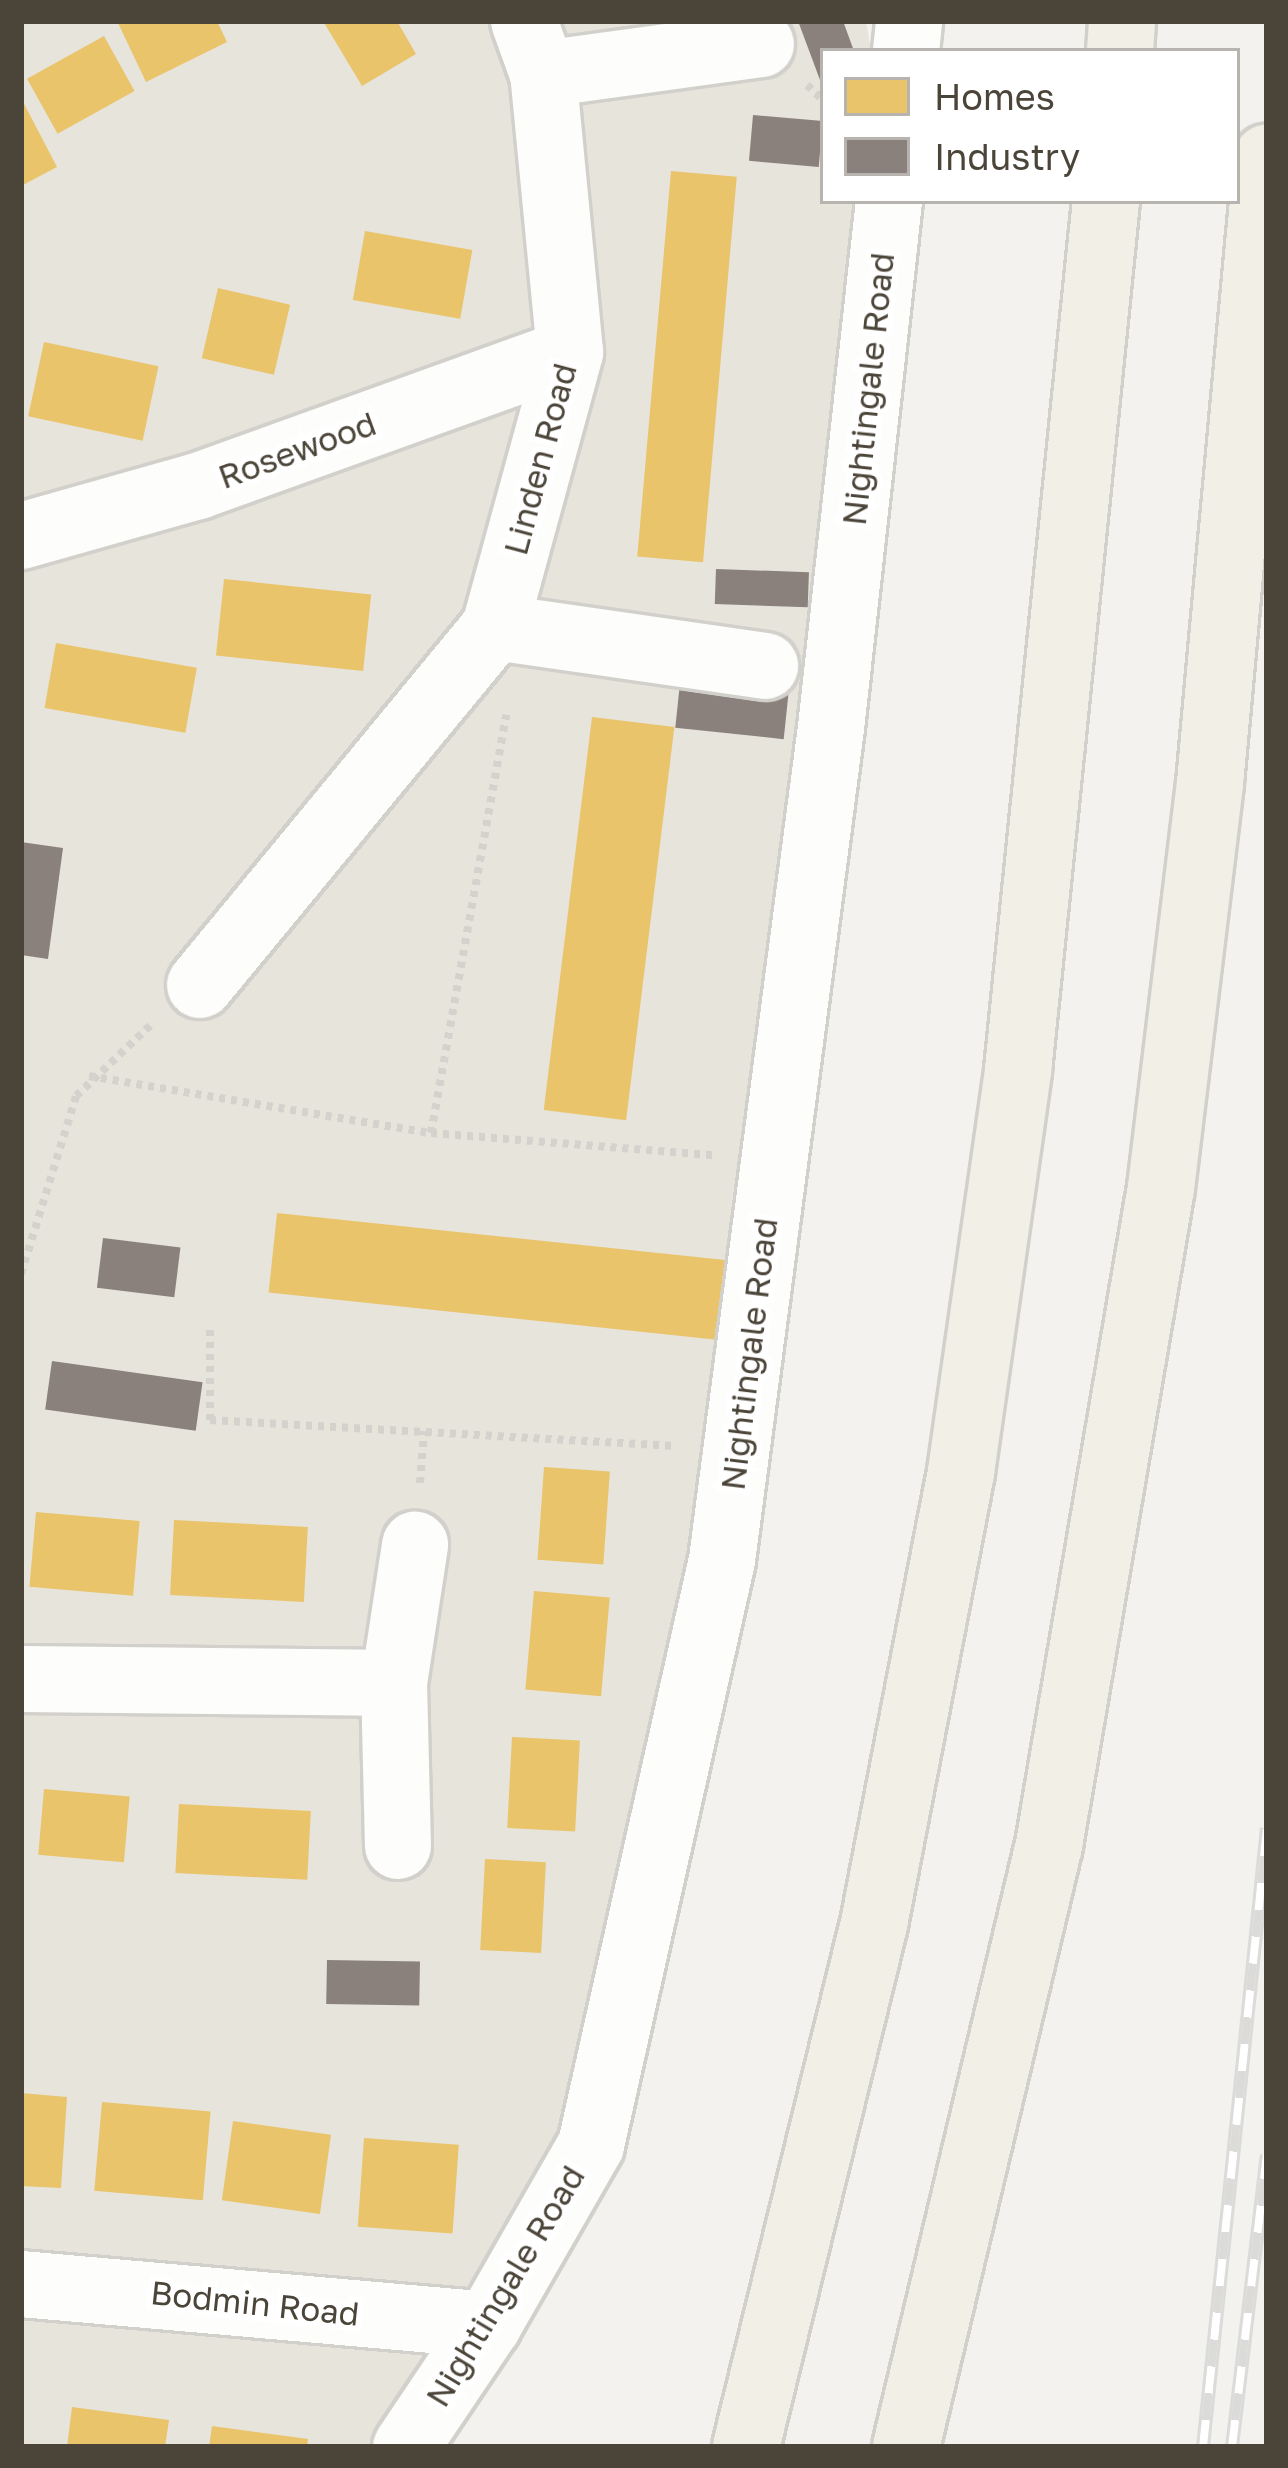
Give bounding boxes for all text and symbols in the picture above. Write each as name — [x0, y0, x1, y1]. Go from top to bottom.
legend — [820, 48, 1240, 204]
text: Homes — [934, 75, 1055, 118]
text: Industry — [934, 135, 1080, 178]
street label: Nightingale Road — [834, 251, 902, 527]
street label: Linden Road — [495, 359, 585, 559]
street label: Rosewood — [213, 403, 381, 497]
street label: Nightingale Road — [713, 1216, 785, 1492]
street label: Nightingale Road — [417, 2158, 593, 2414]
street label: Bodmin Road — [149, 2272, 361, 2334]

